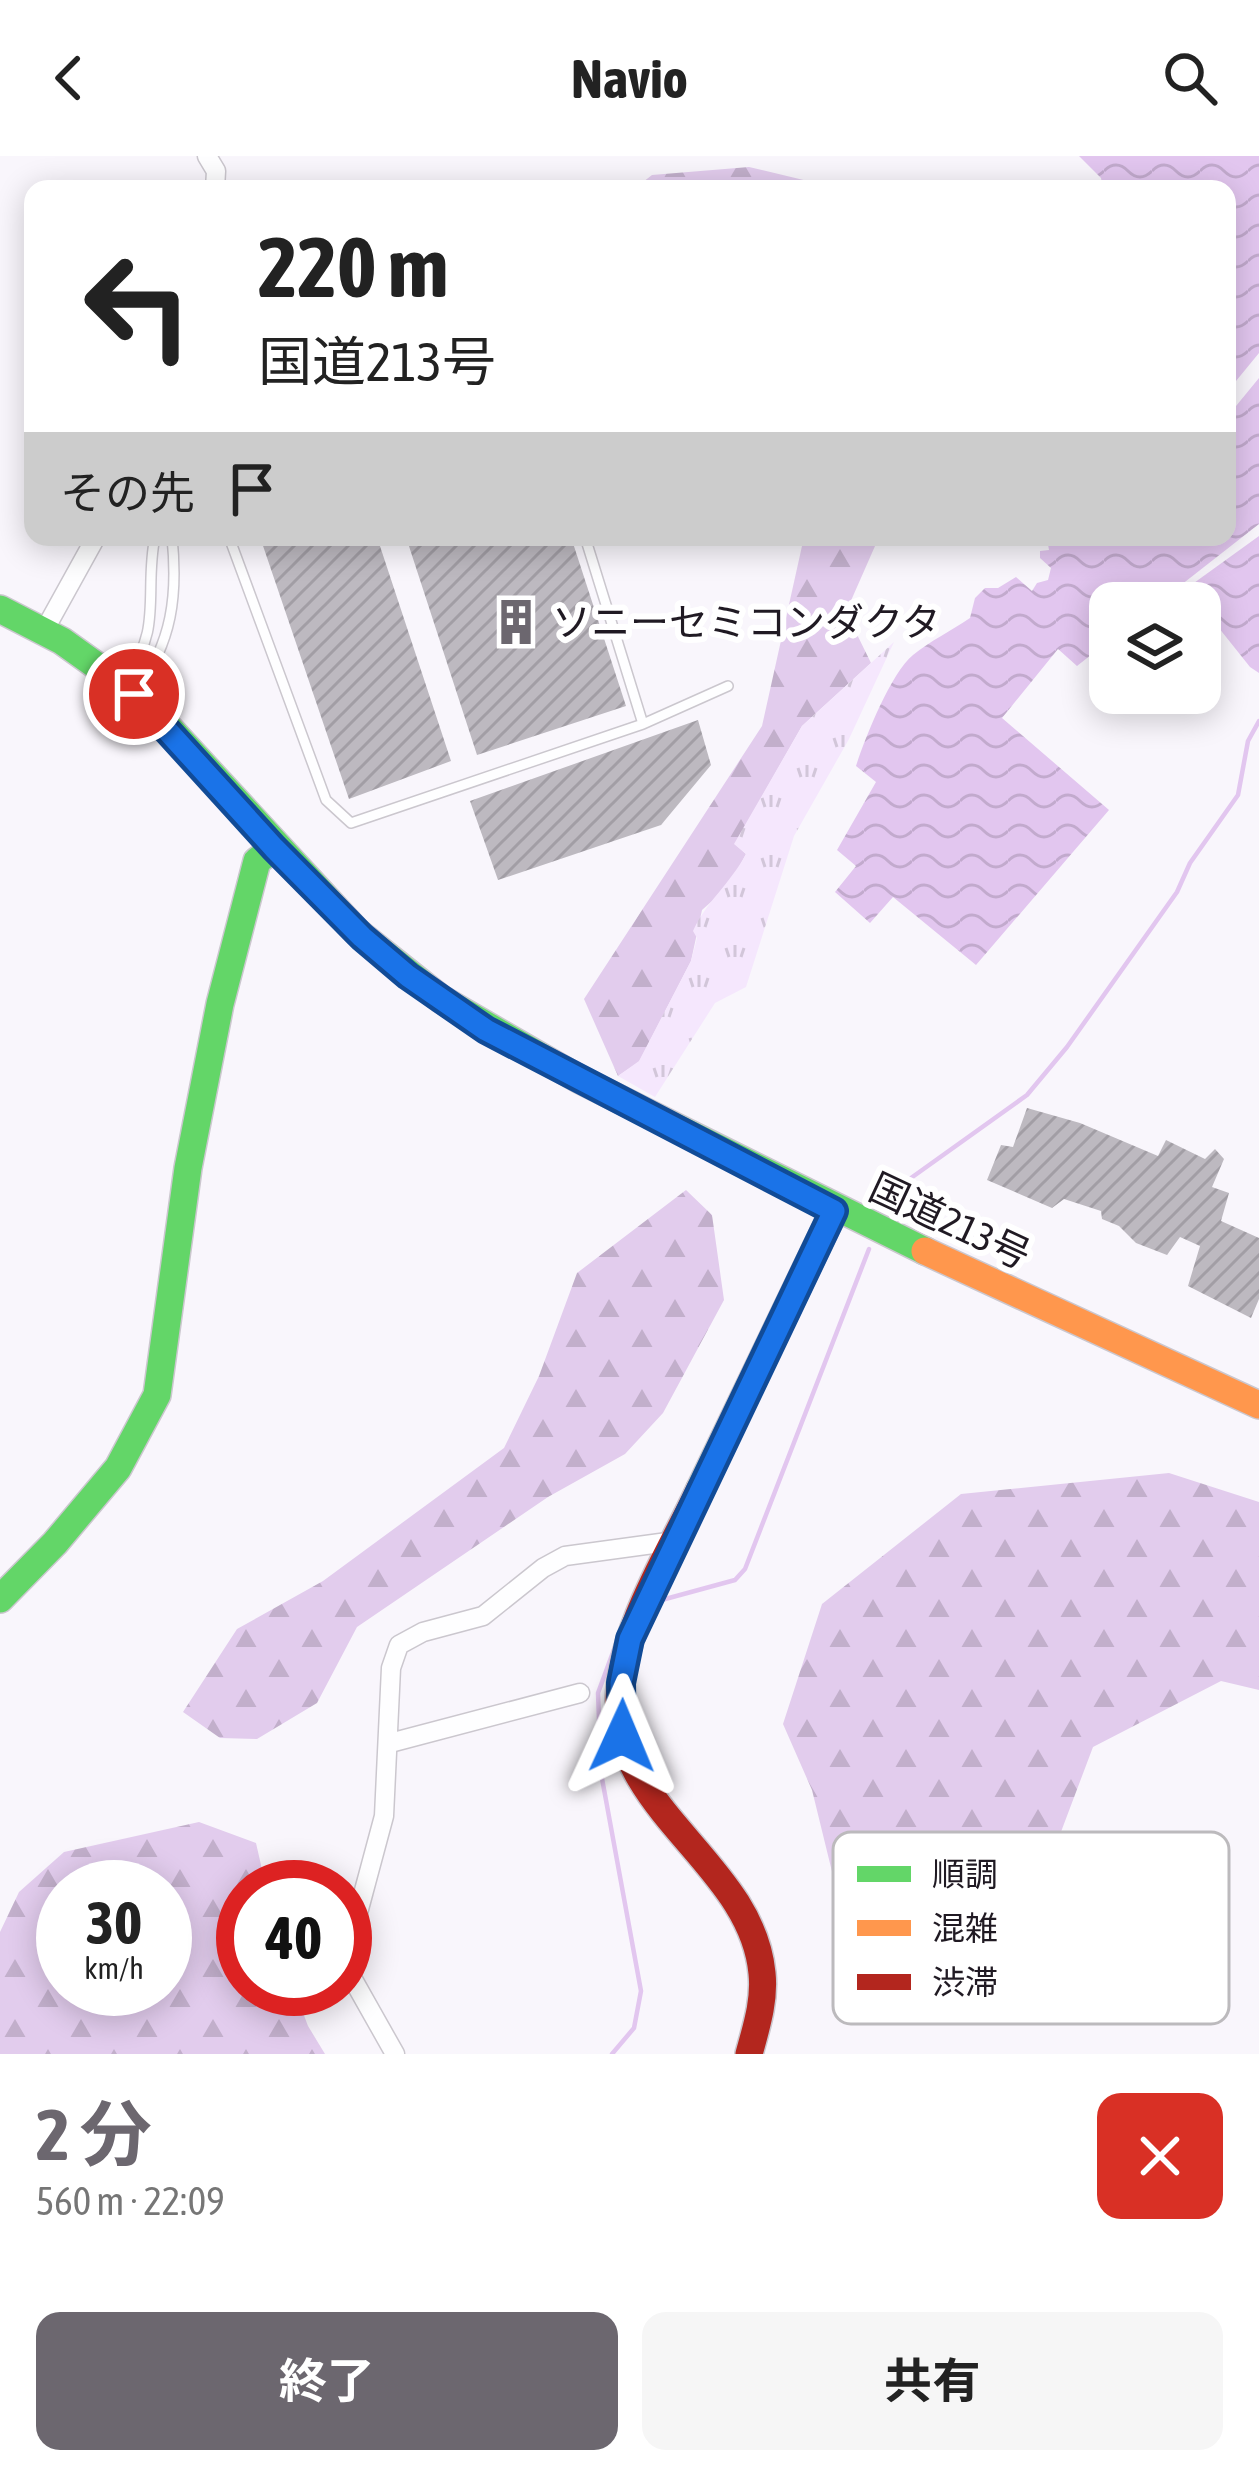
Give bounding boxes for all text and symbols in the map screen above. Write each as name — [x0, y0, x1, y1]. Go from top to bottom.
icon: back — [36, 45, 102, 111]
icon: search — [1157, 45, 1223, 111]
text: Navio — [571, 48, 688, 109]
text: 220 m — [258, 219, 448, 315]
icon: left — [60, 228, 216, 384]
text: 国道213号 — [258, 331, 496, 392]
icon: arrive — [219, 456, 285, 522]
text: その先 — [60, 467, 195, 519]
map controls — [1089, 582, 1221, 714]
button: layers — [1089, 582, 1221, 714]
building icon: ソニーセミコンダクタ — [491, 597, 541, 647]
place label: ソニーセミコンダクタ — [552, 600, 940, 644]
pin — [83, 643, 185, 745]
icon: arrive — [101, 661, 167, 727]
street label: 国道213号 — [863, 1165, 1037, 1277]
position arrow — [559, 1673, 685, 1799]
legend — [833, 1832, 1229, 2024]
text: 順調 — [932, 1855, 998, 1893]
speed limit sign: 40 — [216, 1860, 372, 2016]
text: 30 — [86, 1888, 142, 1957]
text: 混雑 — [932, 1909, 998, 1947]
text: km/h — [84, 1951, 144, 1985]
text: 渋滞 — [932, 1963, 998, 2001]
text: 2 分 — [36, 2093, 152, 2175]
button: close — [1097, 2093, 1223, 2219]
text: 560 m · 22:09 — [36, 2179, 225, 2223]
button: 終了 — [36, 2312, 618, 2450]
button: 共有 — [642, 2312, 1223, 2450]

